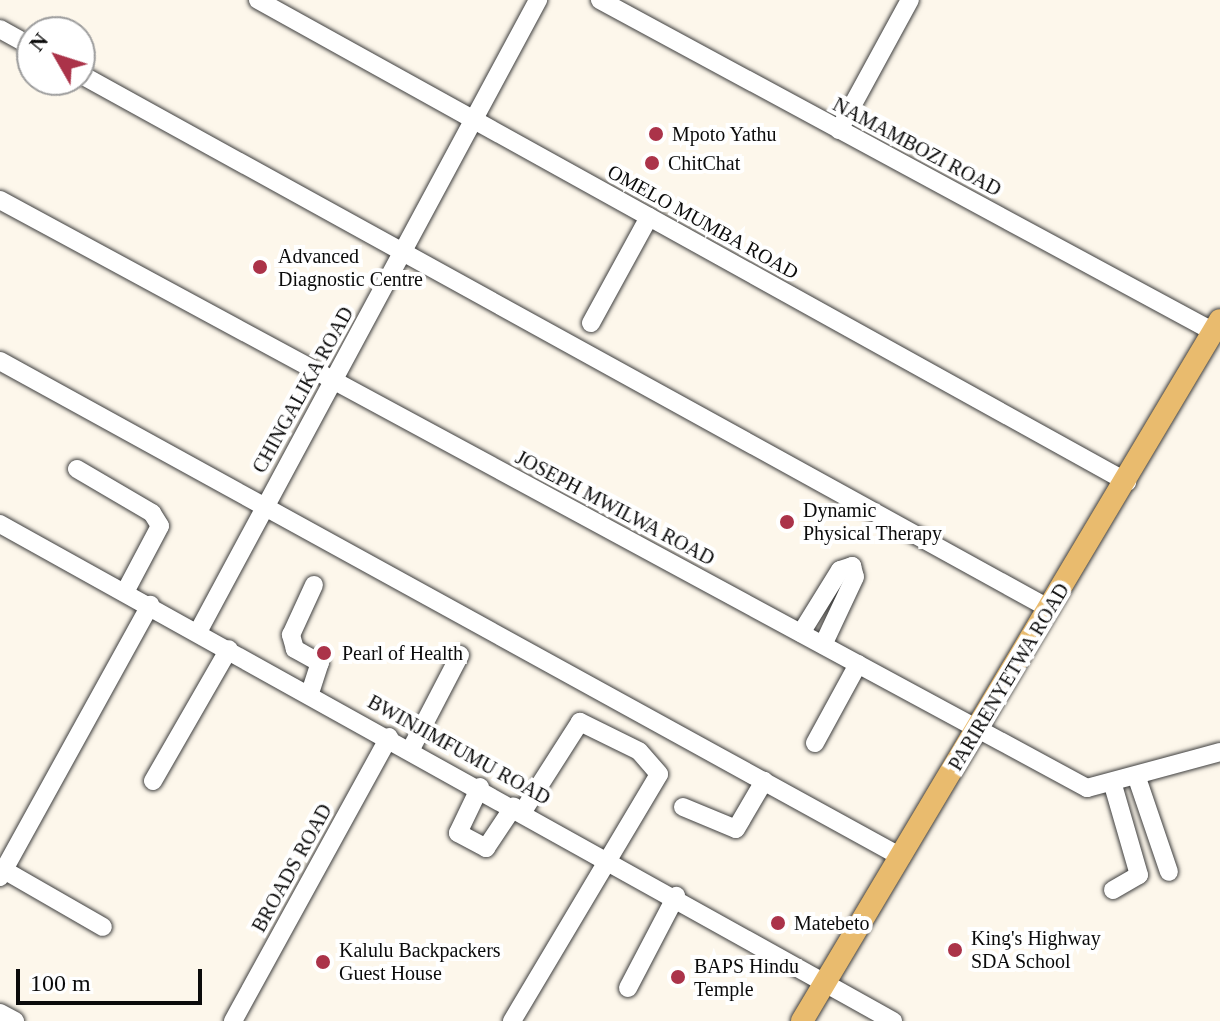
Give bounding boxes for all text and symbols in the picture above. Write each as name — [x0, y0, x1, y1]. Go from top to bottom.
north arrow — [16, 16, 96, 96]
text: N — [24, 28, 53, 56]
street label: NAMAMBOZI ROAD — [829, 92, 1005, 202]
place label: Mpoto Yathu — [672, 122, 777, 146]
marker: Mpoto Yathu — [647, 125, 665, 143]
place label: ChitChat — [668, 151, 740, 175]
marker: ChitChat — [643, 154, 661, 172]
street label: OMELO MUMBA ROAD — [603, 159, 803, 285]
place label: Advanced Diagnostic Centre — [278, 244, 423, 291]
marker: Advanced Diagnostic Centre — [249, 256, 271, 278]
street label: CHINGALIKA ROAD — [247, 302, 359, 478]
street label: JOSEPH MWILWA ROAD — [511, 445, 719, 571]
place label: Dynamic Physical Therapy — [803, 498, 942, 545]
marker: Dynamic Physical Therapy — [778, 513, 796, 531]
street label: PARIRENYETWA ROAD — [943, 579, 1075, 775]
place label: Pearl of Health — [342, 641, 463, 665]
marker: Pearl of Health — [313, 642, 335, 664]
street label: BWINJIMFUMU ROAD — [364, 690, 554, 810]
street label: BROADS ROAD — [247, 800, 337, 936]
place label: Matebeto — [794, 911, 870, 935]
marker: Matebeto — [769, 914, 787, 932]
place label: King's Highway SDA School — [971, 926, 1101, 973]
place label: Kalulu Backpackers Guest House — [339, 938, 501, 985]
marker: King's Highway SDA School — [946, 941, 964, 959]
scale bar — [20, 953, 206, 1003]
marker: Kalulu Backpackers Guest House — [314, 953, 332, 971]
place label: BAPS Hindu Temple — [694, 954, 799, 1001]
marker: BAPS Hindu Temple — [669, 968, 687, 986]
text: 100 m — [30, 970, 91, 996]

